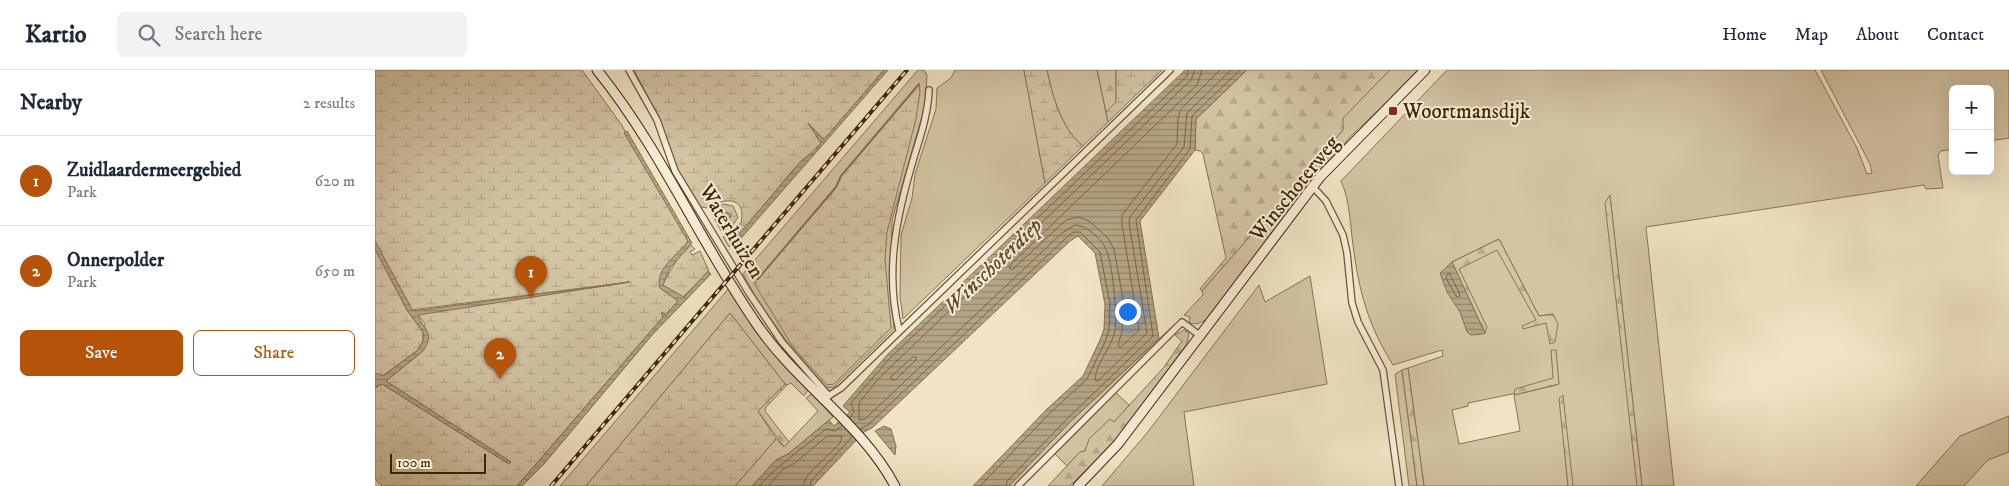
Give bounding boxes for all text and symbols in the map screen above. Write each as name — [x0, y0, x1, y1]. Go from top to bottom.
search box — [117, 12, 467, 57]
text: Kartio — [25, 20, 87, 50]
icon: search — [135, 21, 163, 49]
text: Search here — [175, 23, 262, 46]
text: Home — [1722, 24, 1767, 46]
text: Map — [1795, 24, 1828, 46]
text: About — [1856, 24, 1899, 46]
text: Contact — [1927, 24, 1984, 46]
map controls — [1949, 85, 1994, 175]
button: + — [1949, 85, 1994, 130]
text: Nearby — [20, 90, 82, 116]
text: 2 results — [303, 93, 355, 113]
place label: Woortmansdijk — [1402, 99, 1531, 125]
marker: Woortmansdijk — [1387, 105, 1399, 117]
street label: Winschoterweg — [1244, 130, 1346, 248]
button: − — [1949, 130, 1994, 175]
text: Zuidlaardermeergebied — [67, 159, 241, 182]
text: 1 — [33, 171, 39, 191]
text: 620 m — [315, 171, 355, 191]
street label: Waterhuizen — [692, 179, 769, 283]
text: Park — [67, 182, 97, 202]
water label: Winschoterdiep — [938, 212, 1048, 320]
text: Onnerpolder — [67, 249, 164, 272]
pin: 1 — [515, 256, 547, 297]
text: 2 — [32, 261, 40, 281]
text: 650 m — [315, 261, 355, 281]
text: Park — [67, 272, 97, 292]
your location — [1115, 299, 1141, 325]
button: Save — [20, 330, 183, 376]
button: Share — [193, 330, 355, 376]
pin: 2 — [484, 338, 516, 379]
scale bar — [390, 451, 486, 474]
text: 100 m — [397, 454, 431, 472]

